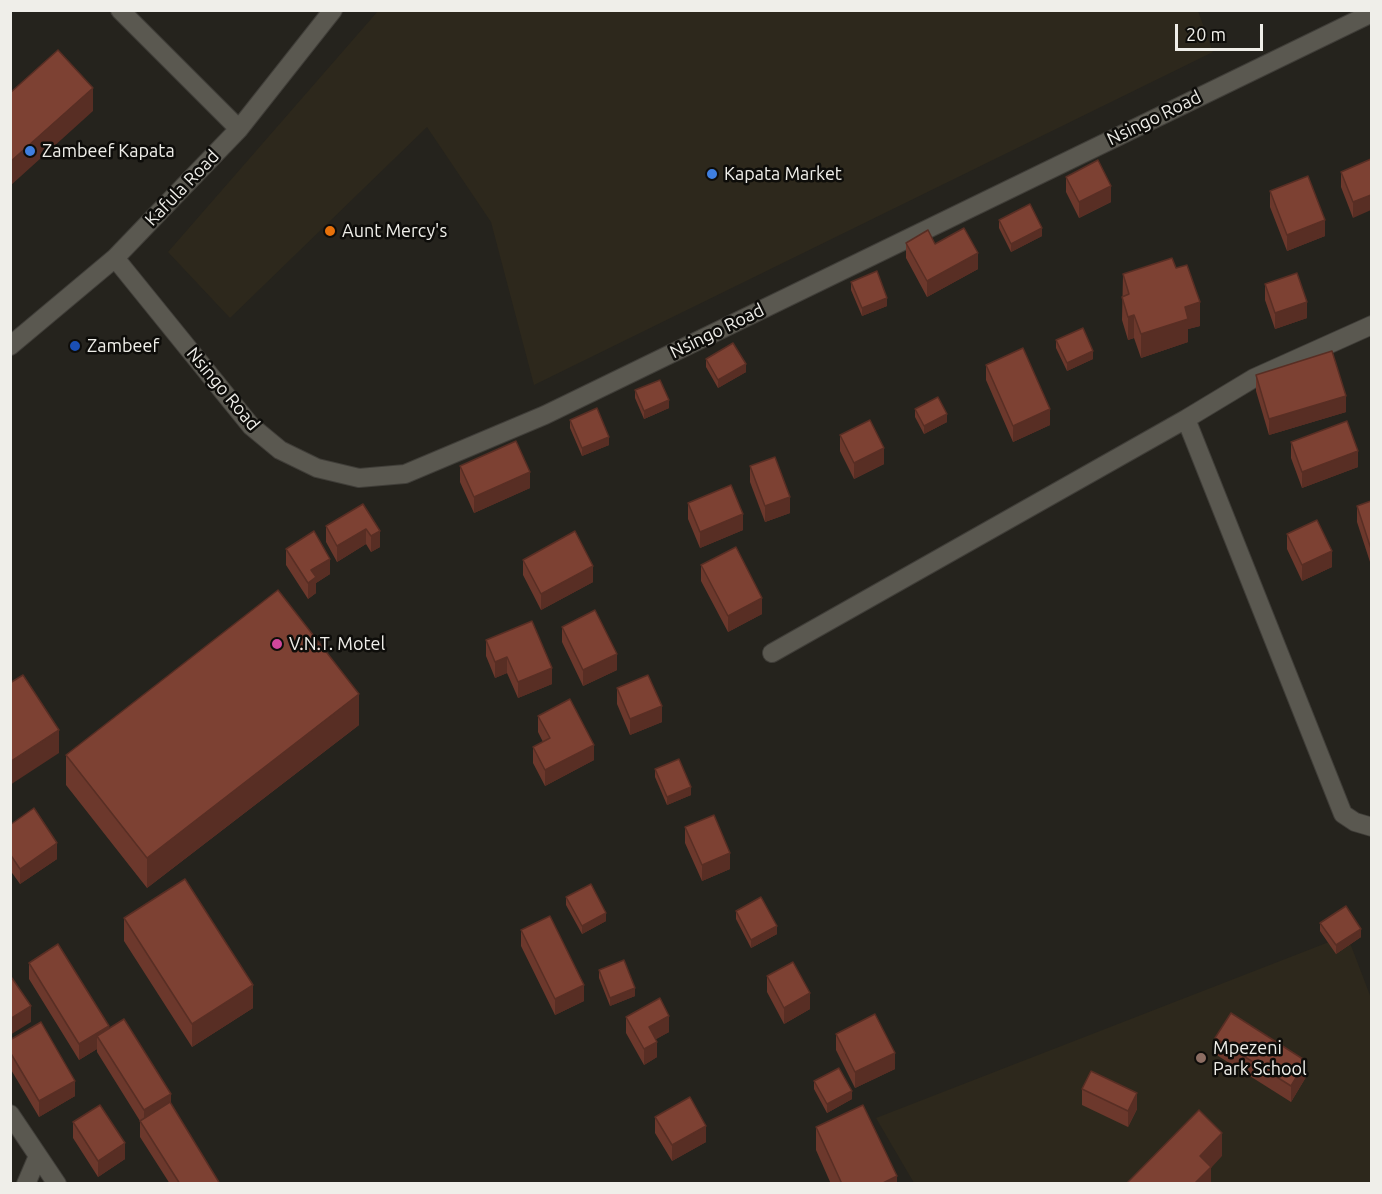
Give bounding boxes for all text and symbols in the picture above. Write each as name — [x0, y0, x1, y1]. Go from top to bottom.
scale bar — [1178, 12, 1266, 50]
text: 20 m — [1186, 24, 1226, 44]
street label: Nsingo Road — [1104, 86, 1204, 150]
place label: Zambeef Kapata — [42, 140, 175, 162]
marker: Zambeef Kapata — [23, 144, 37, 158]
street label: Kafula Road — [141, 146, 223, 230]
place label: Kapata Market — [724, 163, 842, 185]
marker: Kapata Market — [705, 167, 719, 181]
place label: Aunt Mercy's — [342, 220, 447, 242]
marker: Aunt Mercy's — [323, 224, 337, 238]
street label: Nsingo Road — [667, 299, 767, 363]
place label: Zambeef — [87, 335, 159, 357]
marker: Zambeef — [68, 339, 82, 353]
street label: Nsingo Road — [182, 343, 264, 435]
place label: V.N.T. Motel — [289, 633, 385, 655]
marker: V.N.T. Motel — [270, 637, 284, 651]
place label: Mpezeni Park School — [1213, 1037, 1307, 1080]
marker: Mpezeni Park School — [1194, 1051, 1208, 1065]

